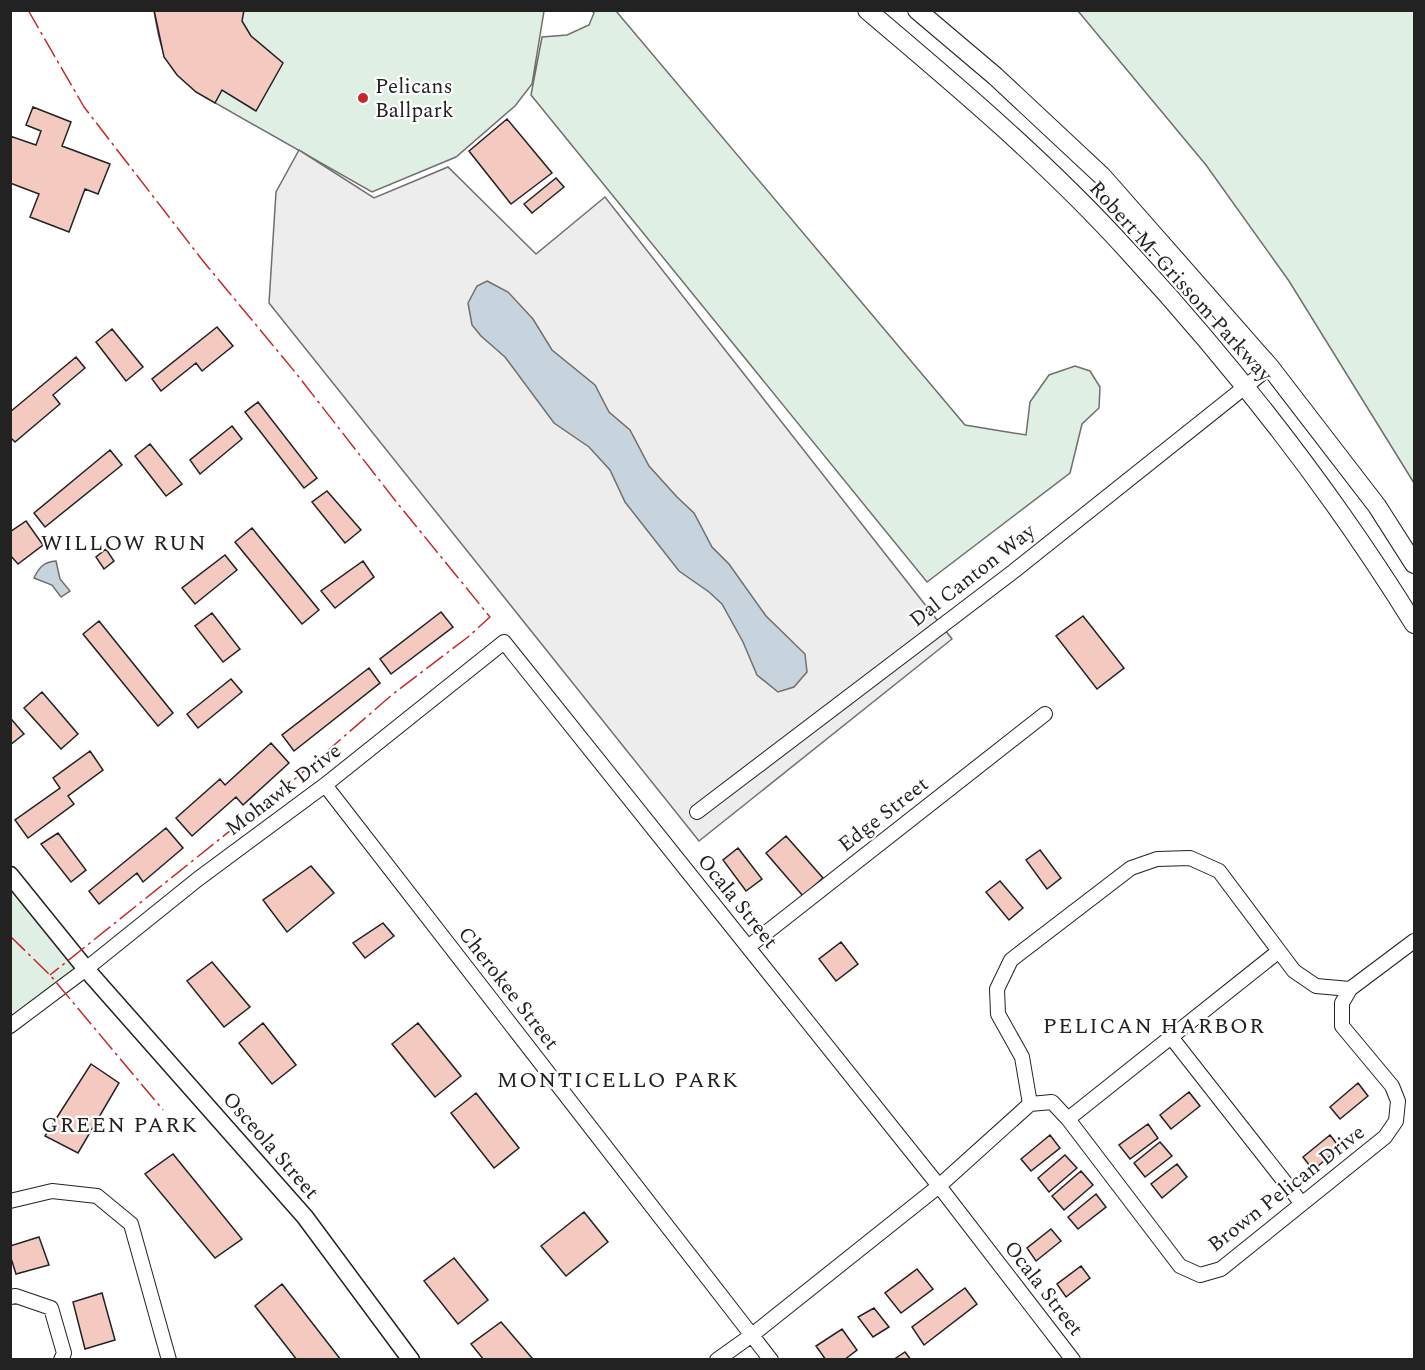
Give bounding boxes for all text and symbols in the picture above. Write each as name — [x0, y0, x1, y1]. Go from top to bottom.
place label: Pelicans Ballpark — [375, 71, 454, 127]
marker: Pelicans Ballpark — [356, 91, 370, 105]
street label: Robert M. Grissom Parkway — [1081, 174, 1280, 390]
street label: Dal Canton Way — [903, 516, 1043, 635]
district label: WILLOW RUN — [41, 527, 207, 560]
street label: Mohawk Drive — [219, 735, 348, 844]
street label: Edge Street — [832, 769, 936, 860]
street label: Ocala Street — [689, 847, 786, 956]
street label: Cherokee Street — [450, 920, 567, 1057]
district label: PELICAN HARBOR — [1043, 1010, 1265, 1043]
district label: MONTICELLO PARK — [497, 1064, 739, 1097]
street label: Osceola Street — [214, 1084, 326, 1207]
district label: GREEN PARK — [41, 1109, 199, 1142]
street label: Brown Pelican Drive — [1201, 1117, 1372, 1260]
street label: Ocala Street — [996, 1234, 1091, 1343]

